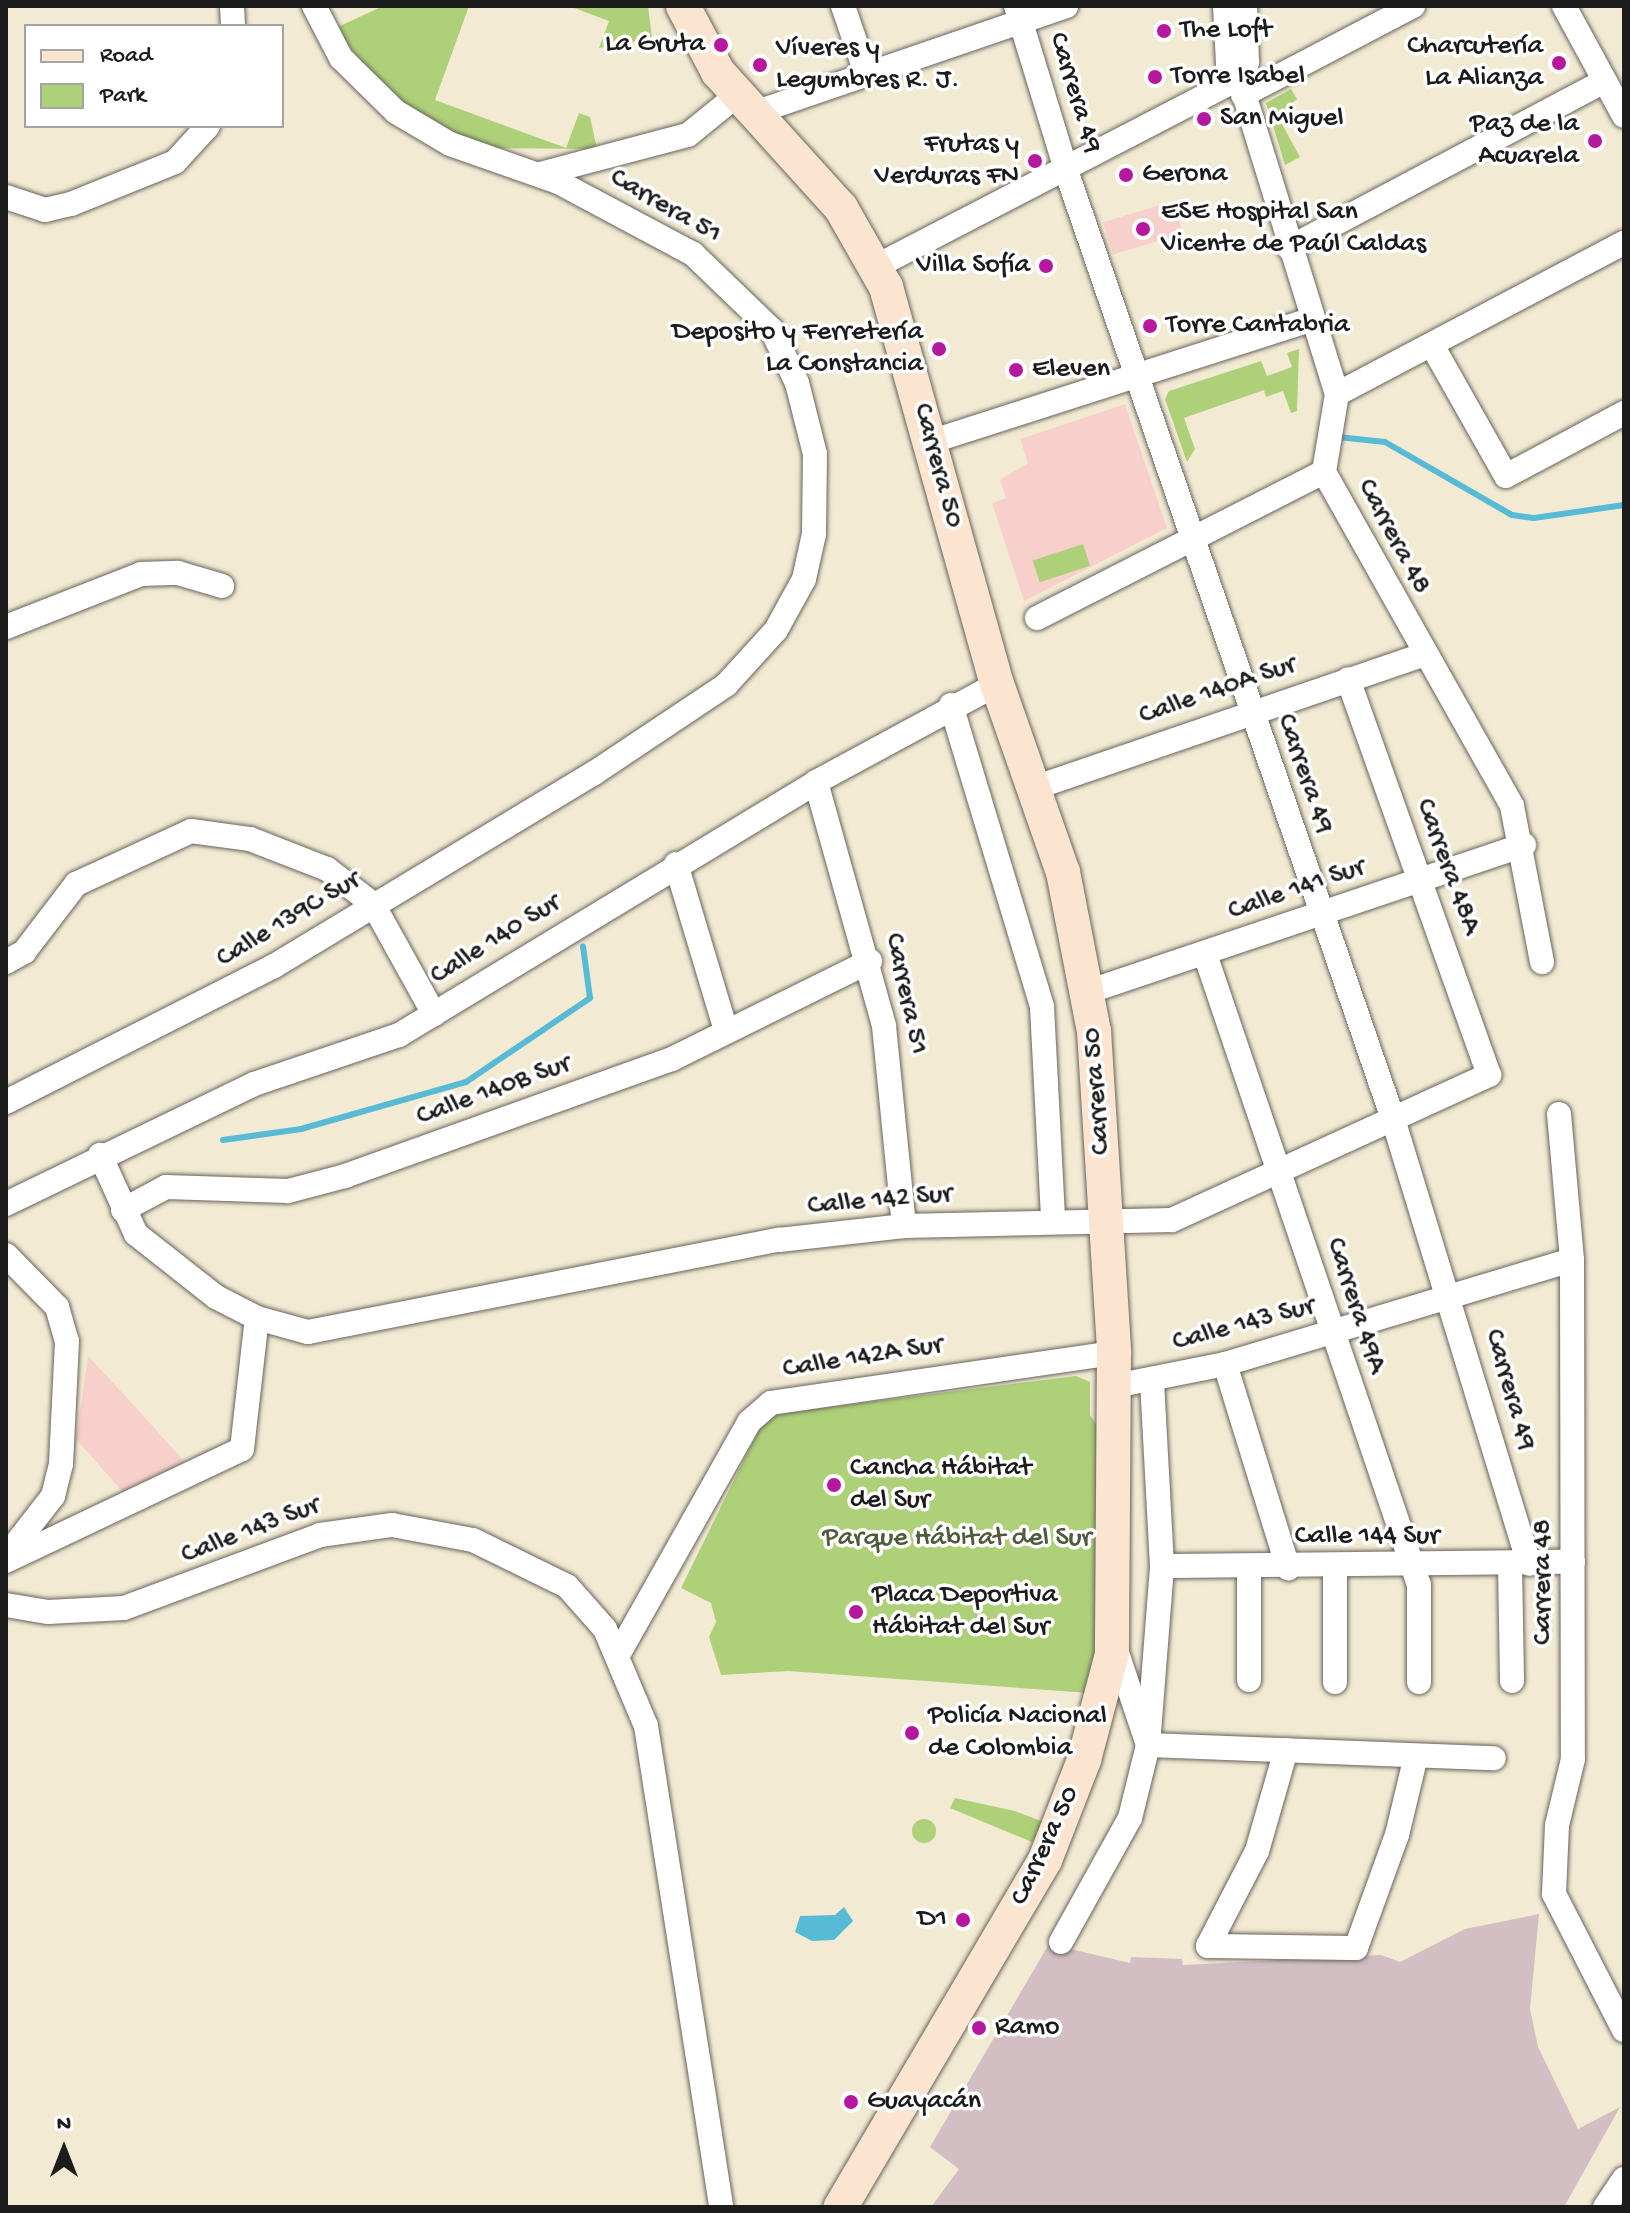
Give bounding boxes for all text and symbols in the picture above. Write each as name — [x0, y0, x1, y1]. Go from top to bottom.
place label: The Loft — [1180, 14, 1272, 48]
marker: The Loft — [1155, 22, 1173, 40]
legend — [24, 24, 284, 128]
place label: La Gruta — [605, 28, 705, 62]
street label: Carrera 49 — [1040, 29, 1108, 157]
place label: Charcutería La Alianza — [1407, 30, 1543, 96]
place label: Víveres y Legumbres R. J. — [776, 32, 959, 98]
marker: La Gruta — [712, 36, 730, 54]
text: Road — [100, 42, 152, 71]
marker: Charcutería La Alianza — [1550, 54, 1568, 72]
marker: Víveres y Legumbres R. J. — [751, 56, 769, 74]
place label: Torre Isabel — [1171, 60, 1305, 94]
marker: Torre Isabel — [1146, 68, 1164, 86]
text: Park — [100, 82, 146, 111]
place label: San Miguel — [1220, 102, 1344, 136]
place label: Paz de la Acuarela — [1470, 108, 1579, 174]
marker: San Miguel — [1195, 110, 1213, 128]
place label: Frutas y Verduras FN — [875, 128, 1019, 194]
marker: Paz de la Acuarela — [1586, 132, 1604, 150]
marker: Frutas y Verduras FN — [1026, 152, 1044, 170]
place label: Gerona — [1142, 158, 1227, 192]
street label: Carrera 51 — [603, 162, 727, 252]
marker: Gerona — [1117, 166, 1135, 184]
place label: ESE Hospital San Vicente de Paúl Caldas — [1161, 196, 1426, 262]
marker: ESE Hospital San Vicente de Paúl Caldas — [1132, 218, 1154, 240]
place label: Villa Sofía — [916, 249, 1030, 283]
marker: Villa Sofía — [1037, 257, 1055, 275]
place label: Torre Cantabria — [1166, 309, 1350, 343]
place label: Deposito y Ferretería La Constancia — [672, 316, 923, 382]
marker: Torre Cantabria — [1141, 317, 1159, 335]
marker: Deposito y Ferretería La Constancia — [930, 340, 948, 358]
place label: Eleven — [1032, 353, 1110, 387]
marker: Eleven — [1007, 361, 1025, 379]
street label: Carrera 50 — [904, 400, 970, 532]
street label: Carrera 48 — [1349, 474, 1437, 600]
street label: Calle 140A Sur — [1135, 648, 1301, 734]
street label: Carrera 49 — [1268, 710, 1340, 838]
street label: Carrera 48A — [1407, 794, 1487, 940]
street label: Calle 141 Sur — [1224, 851, 1370, 929]
street label: Calle 139C Sur — [211, 864, 367, 976]
street label: Calle 140 Sur — [425, 887, 567, 993]
street label: Carrera 51 — [876, 930, 934, 1058]
street label: Carrera 50 — [1077, 1026, 1119, 1156]
street label: Calle 140B Sur — [412, 1048, 576, 1134]
street label: Calle 142 Sur — [806, 1178, 954, 1224]
street label: Carrera 49A — [1317, 1234, 1393, 1378]
street label: Calle 143 Sur — [1169, 1290, 1319, 1360]
street label: Carrera 49 — [1476, 1326, 1542, 1454]
street label: Calle 142A Sur — [781, 1329, 945, 1387]
place label: Cancha Hábitat del Sur — [850, 1452, 1032, 1518]
marker: Cancha Hábitat del Sur — [825, 1476, 843, 1494]
street label: Calle 143 Sur — [177, 1489, 325, 1573]
street label: Carrera 48 — [1527, 1519, 1561, 1645]
street label: Calle 144 Sur — [1295, 1520, 1439, 1554]
park label: Parque Hábitat del Sur — [823, 1522, 1091, 1556]
place label: Placa Deportiva Hábitat del Sur — [872, 1579, 1057, 1645]
marker: Placa Deportiva Hábitat del Sur — [847, 1603, 865, 1621]
place label: Policía Nacional de Colombia — [928, 1700, 1107, 1766]
marker: Policía Nacional de Colombia — [903, 1724, 921, 1742]
street label: Carrera 50 — [1004, 1781, 1088, 1911]
place label: D1 — [917, 1903, 947, 1937]
marker: D1 — [954, 1911, 972, 1929]
place label: Ramo — [995, 2011, 1060, 2045]
marker: Ramo — [970, 2019, 988, 2037]
place label: Guayacán — [867, 2085, 981, 2119]
marker: Guayacán — [842, 2093, 860, 2111]
north arrow — [24, 2109, 104, 2189]
text: N — [57, 2112, 71, 2138]

